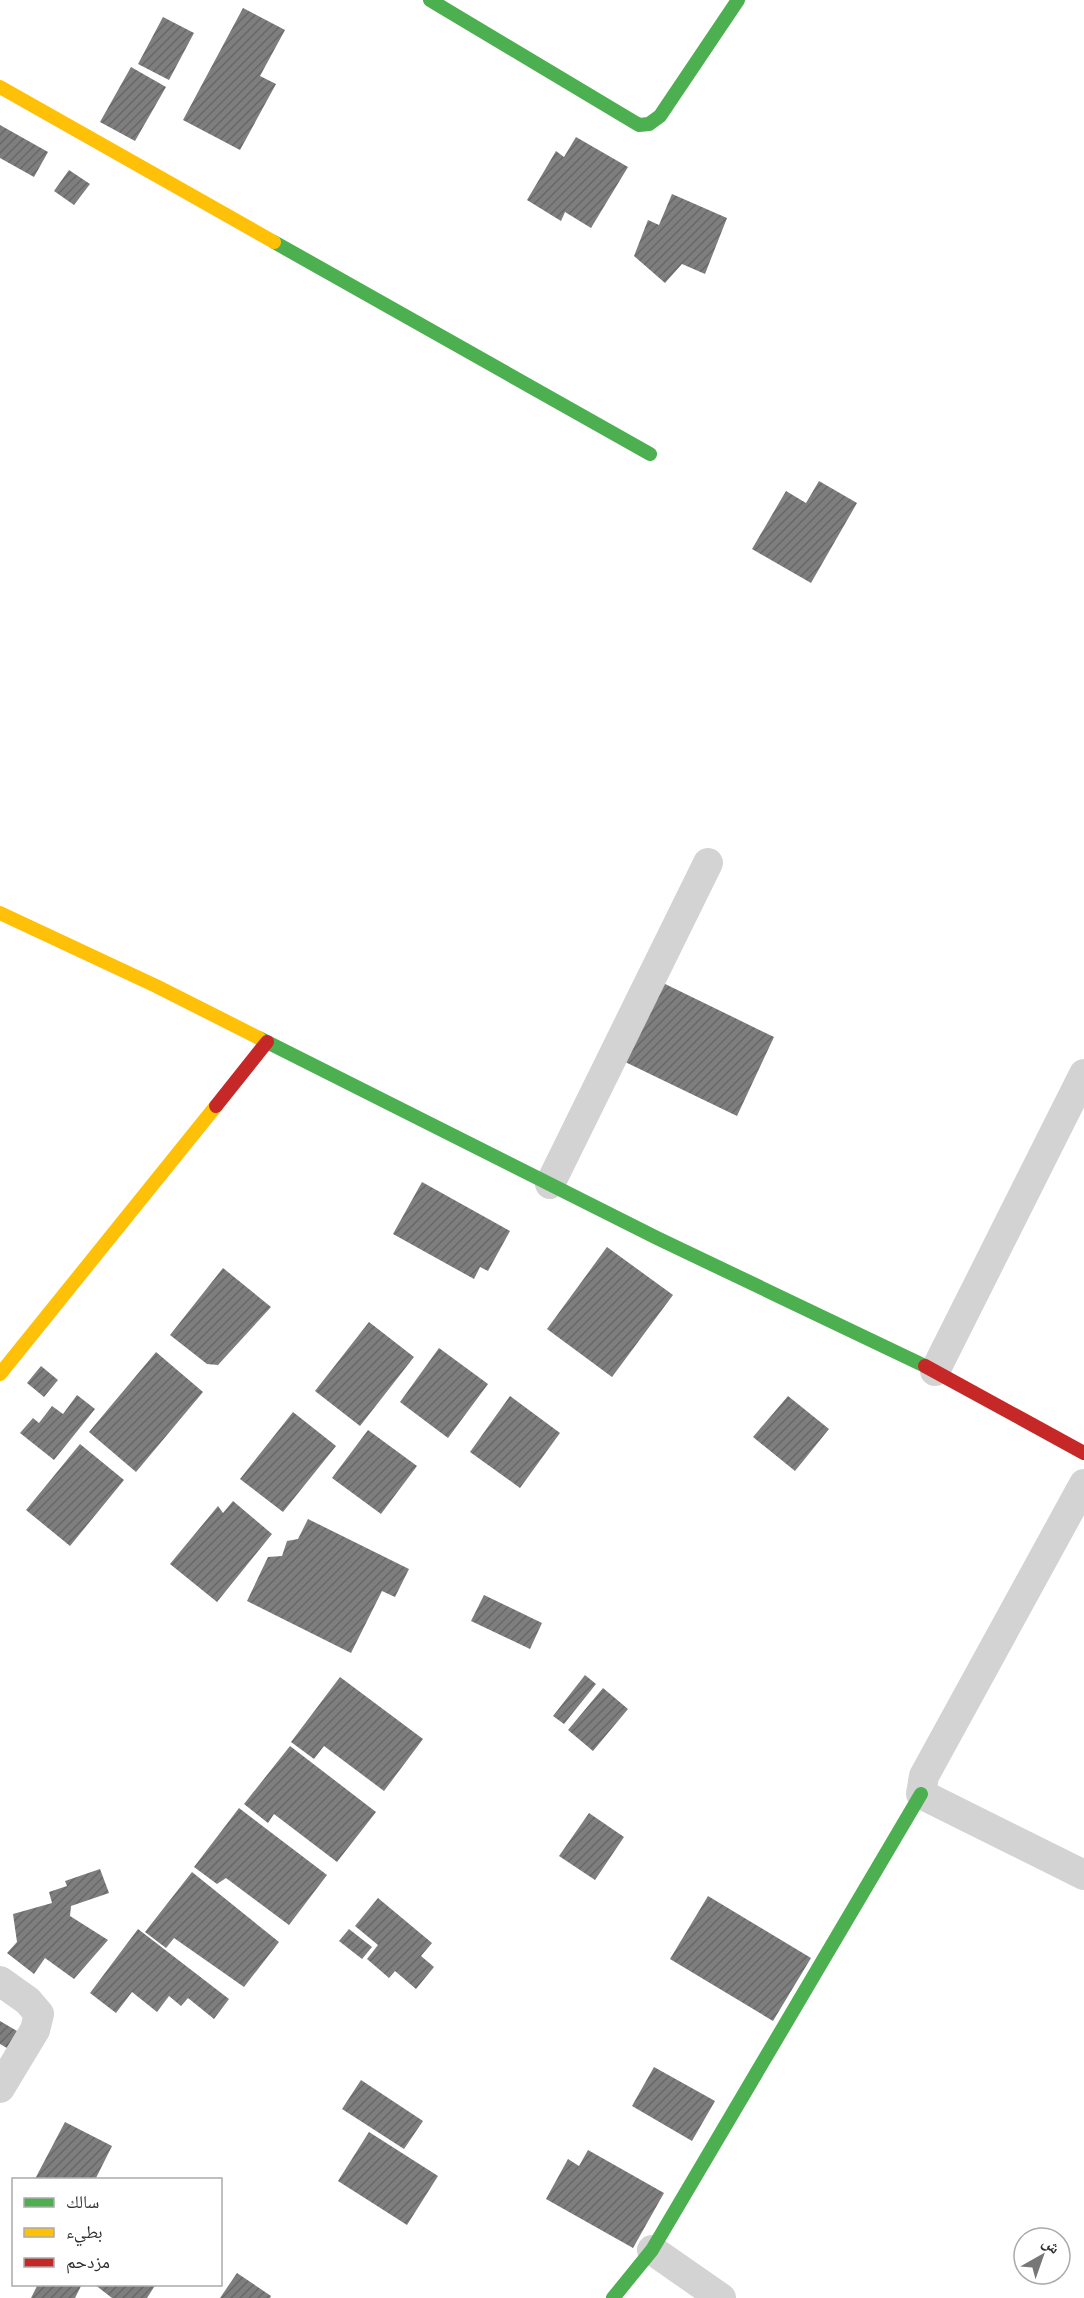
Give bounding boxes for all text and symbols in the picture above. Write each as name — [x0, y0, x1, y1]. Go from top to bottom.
legend — [12, 2178, 222, 2286]
text: سالك — [66, 2190, 99, 2213]
text: بطيء — [66, 2220, 103, 2247]
north arrow — [1012, 2226, 1072, 2286]
text: ش — [1039, 2231, 1065, 2258]
text: مزدحم — [66, 2250, 110, 2274]

